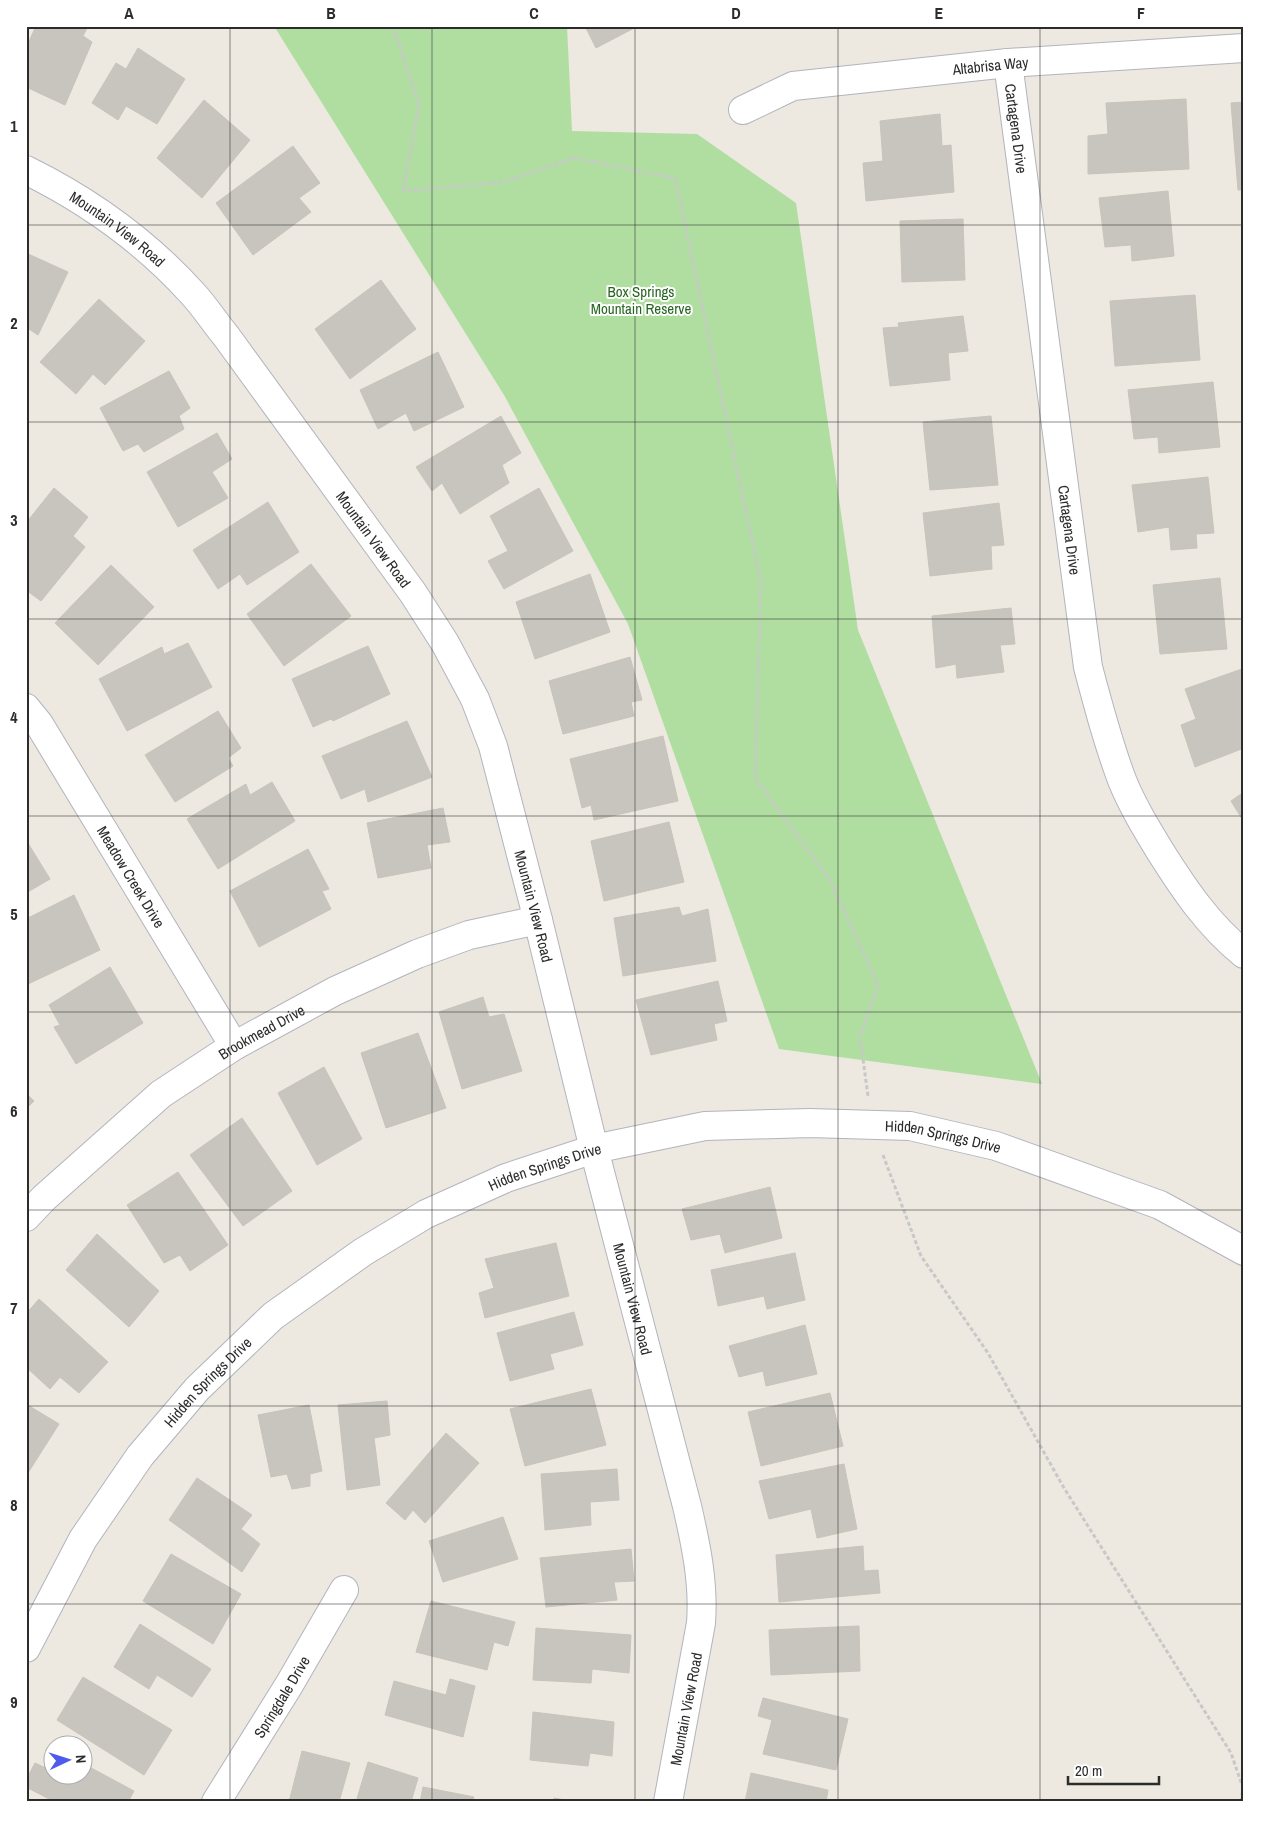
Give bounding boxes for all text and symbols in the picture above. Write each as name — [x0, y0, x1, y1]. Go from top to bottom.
text: A — [124, 2, 134, 24]
text: B — [326, 2, 336, 24]
text: C — [529, 2, 539, 24]
text: D — [731, 2, 741, 24]
text: E — [935, 2, 944, 24]
text: F — [1137, 2, 1145, 24]
street label: Altabrisa Way — [950, 51, 1030, 79]
street label: Cartagena Drive — [1000, 82, 1033, 175]
text: 1 — [10, 115, 18, 137]
street label: Mountain View Road — [66, 186, 170, 271]
park label: Box Springs Mountain Reserve — [591, 281, 691, 319]
text: 2 — [10, 312, 18, 334]
street label: Cartagena Drive — [1054, 484, 1086, 576]
street label: Mountain View Road — [332, 487, 416, 592]
text: 3 — [10, 509, 18, 531]
text: 4 — [10, 706, 18, 728]
street label: Meadow Creek Drive — [92, 822, 170, 932]
street label: Mountain View Road — [510, 848, 558, 964]
text: 5 — [10, 903, 18, 925]
street label: Brookmead Drive — [214, 999, 308, 1064]
text: 6 — [10, 1100, 18, 1122]
street label: Hidden Springs Drive — [885, 1115, 1004, 1158]
street label: Hidden Springs Drive — [484, 1137, 603, 1195]
street label: Mountain View Road — [608, 1241, 658, 1357]
text: 7 — [10, 1297, 18, 1319]
street label: Hidden Springs Drive — [159, 1332, 256, 1431]
text: 8 — [10, 1494, 18, 1516]
street label: Mountain View Road — [665, 1651, 707, 1767]
street label: Springdale Drive — [248, 1652, 314, 1742]
text: 9 — [10, 1691, 18, 1713]
north arrow — [42, 1736, 92, 1786]
scale bar — [1068, 1753, 1159, 1785]
text: N — [72, 1754, 90, 1764]
text: 20 m — [1075, 1760, 1102, 1781]

